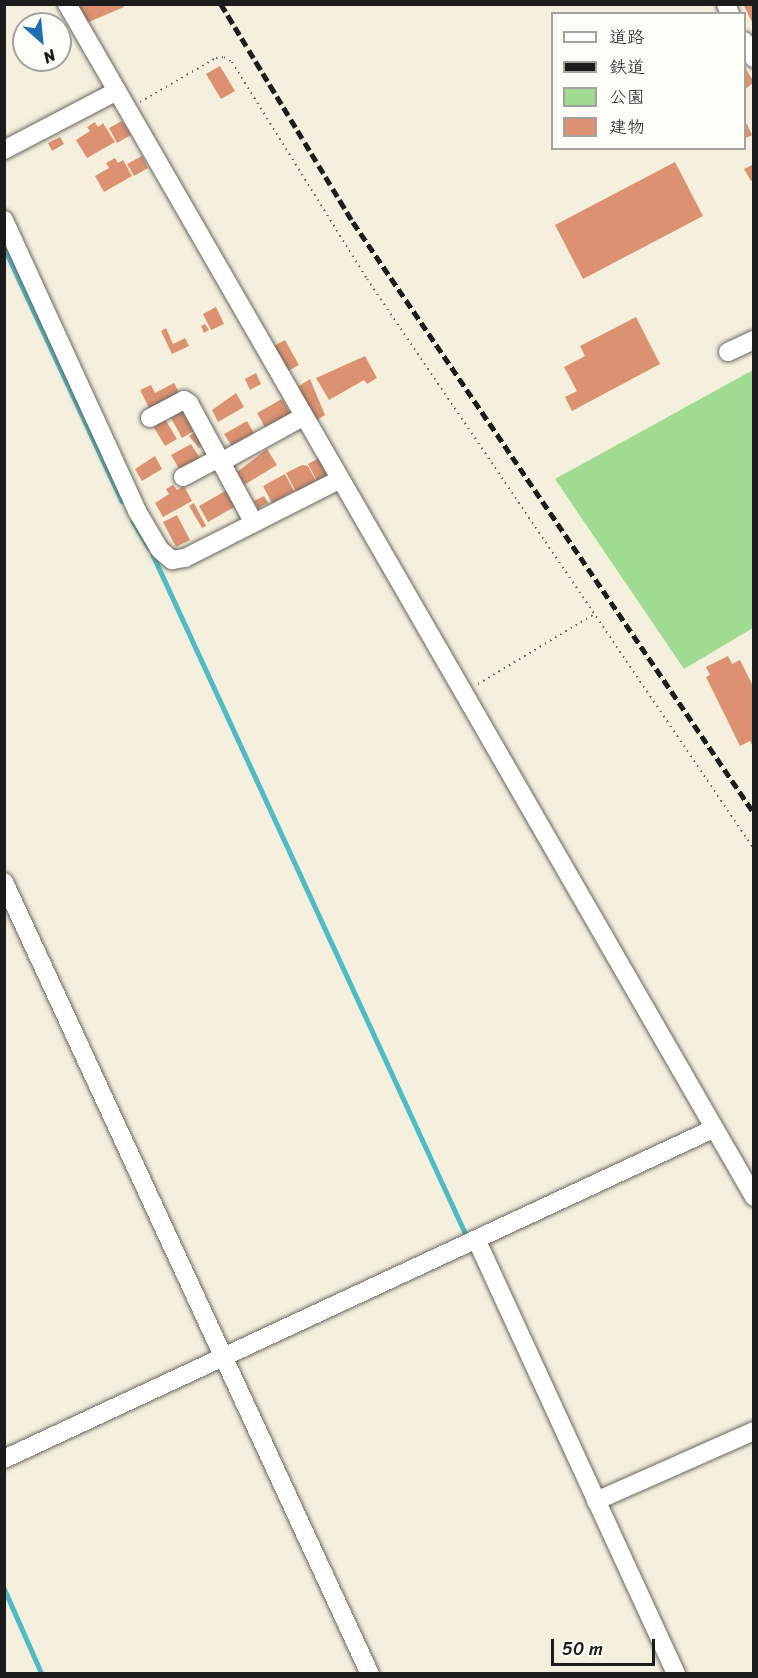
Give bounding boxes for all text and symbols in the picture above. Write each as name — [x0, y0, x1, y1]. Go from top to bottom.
north arrow — [12, 12, 72, 72]
legend — [551, 12, 746, 150]
text: 道路 — [609, 21, 645, 53]
text: N — [38, 41, 61, 72]
text: 鉄道 — [609, 51, 645, 83]
text: 公園 — [609, 81, 645, 113]
text: 建物 — [609, 111, 645, 143]
scale bar — [554, 1627, 658, 1665]
text: 50 m — [562, 1633, 603, 1665]

